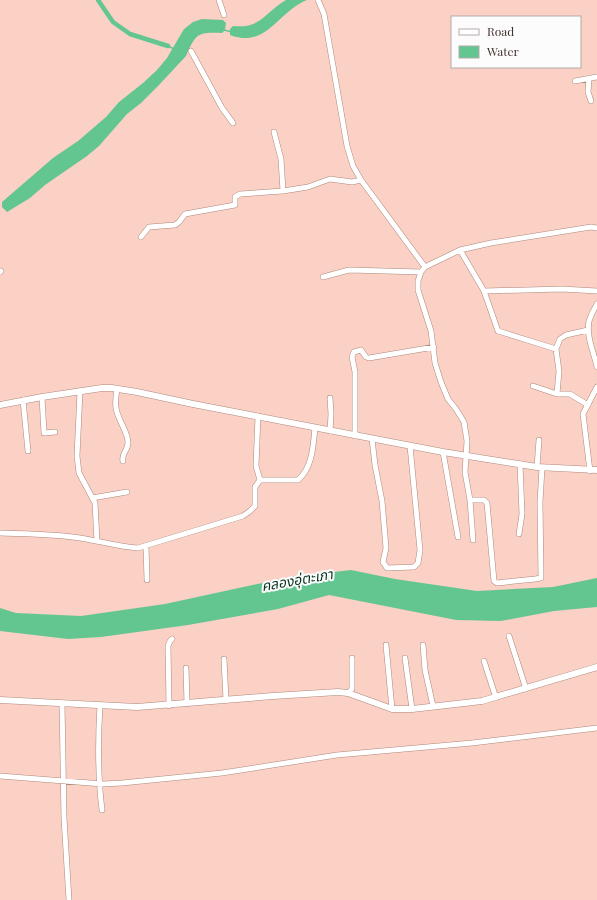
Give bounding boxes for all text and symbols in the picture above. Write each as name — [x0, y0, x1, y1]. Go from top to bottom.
legend — [451, 16, 581, 68]
text: Road — [487, 23, 514, 39]
text: Water — [486, 43, 520, 59]
water label: คลองอุ่ตะเภา — [260, 564, 335, 595]

